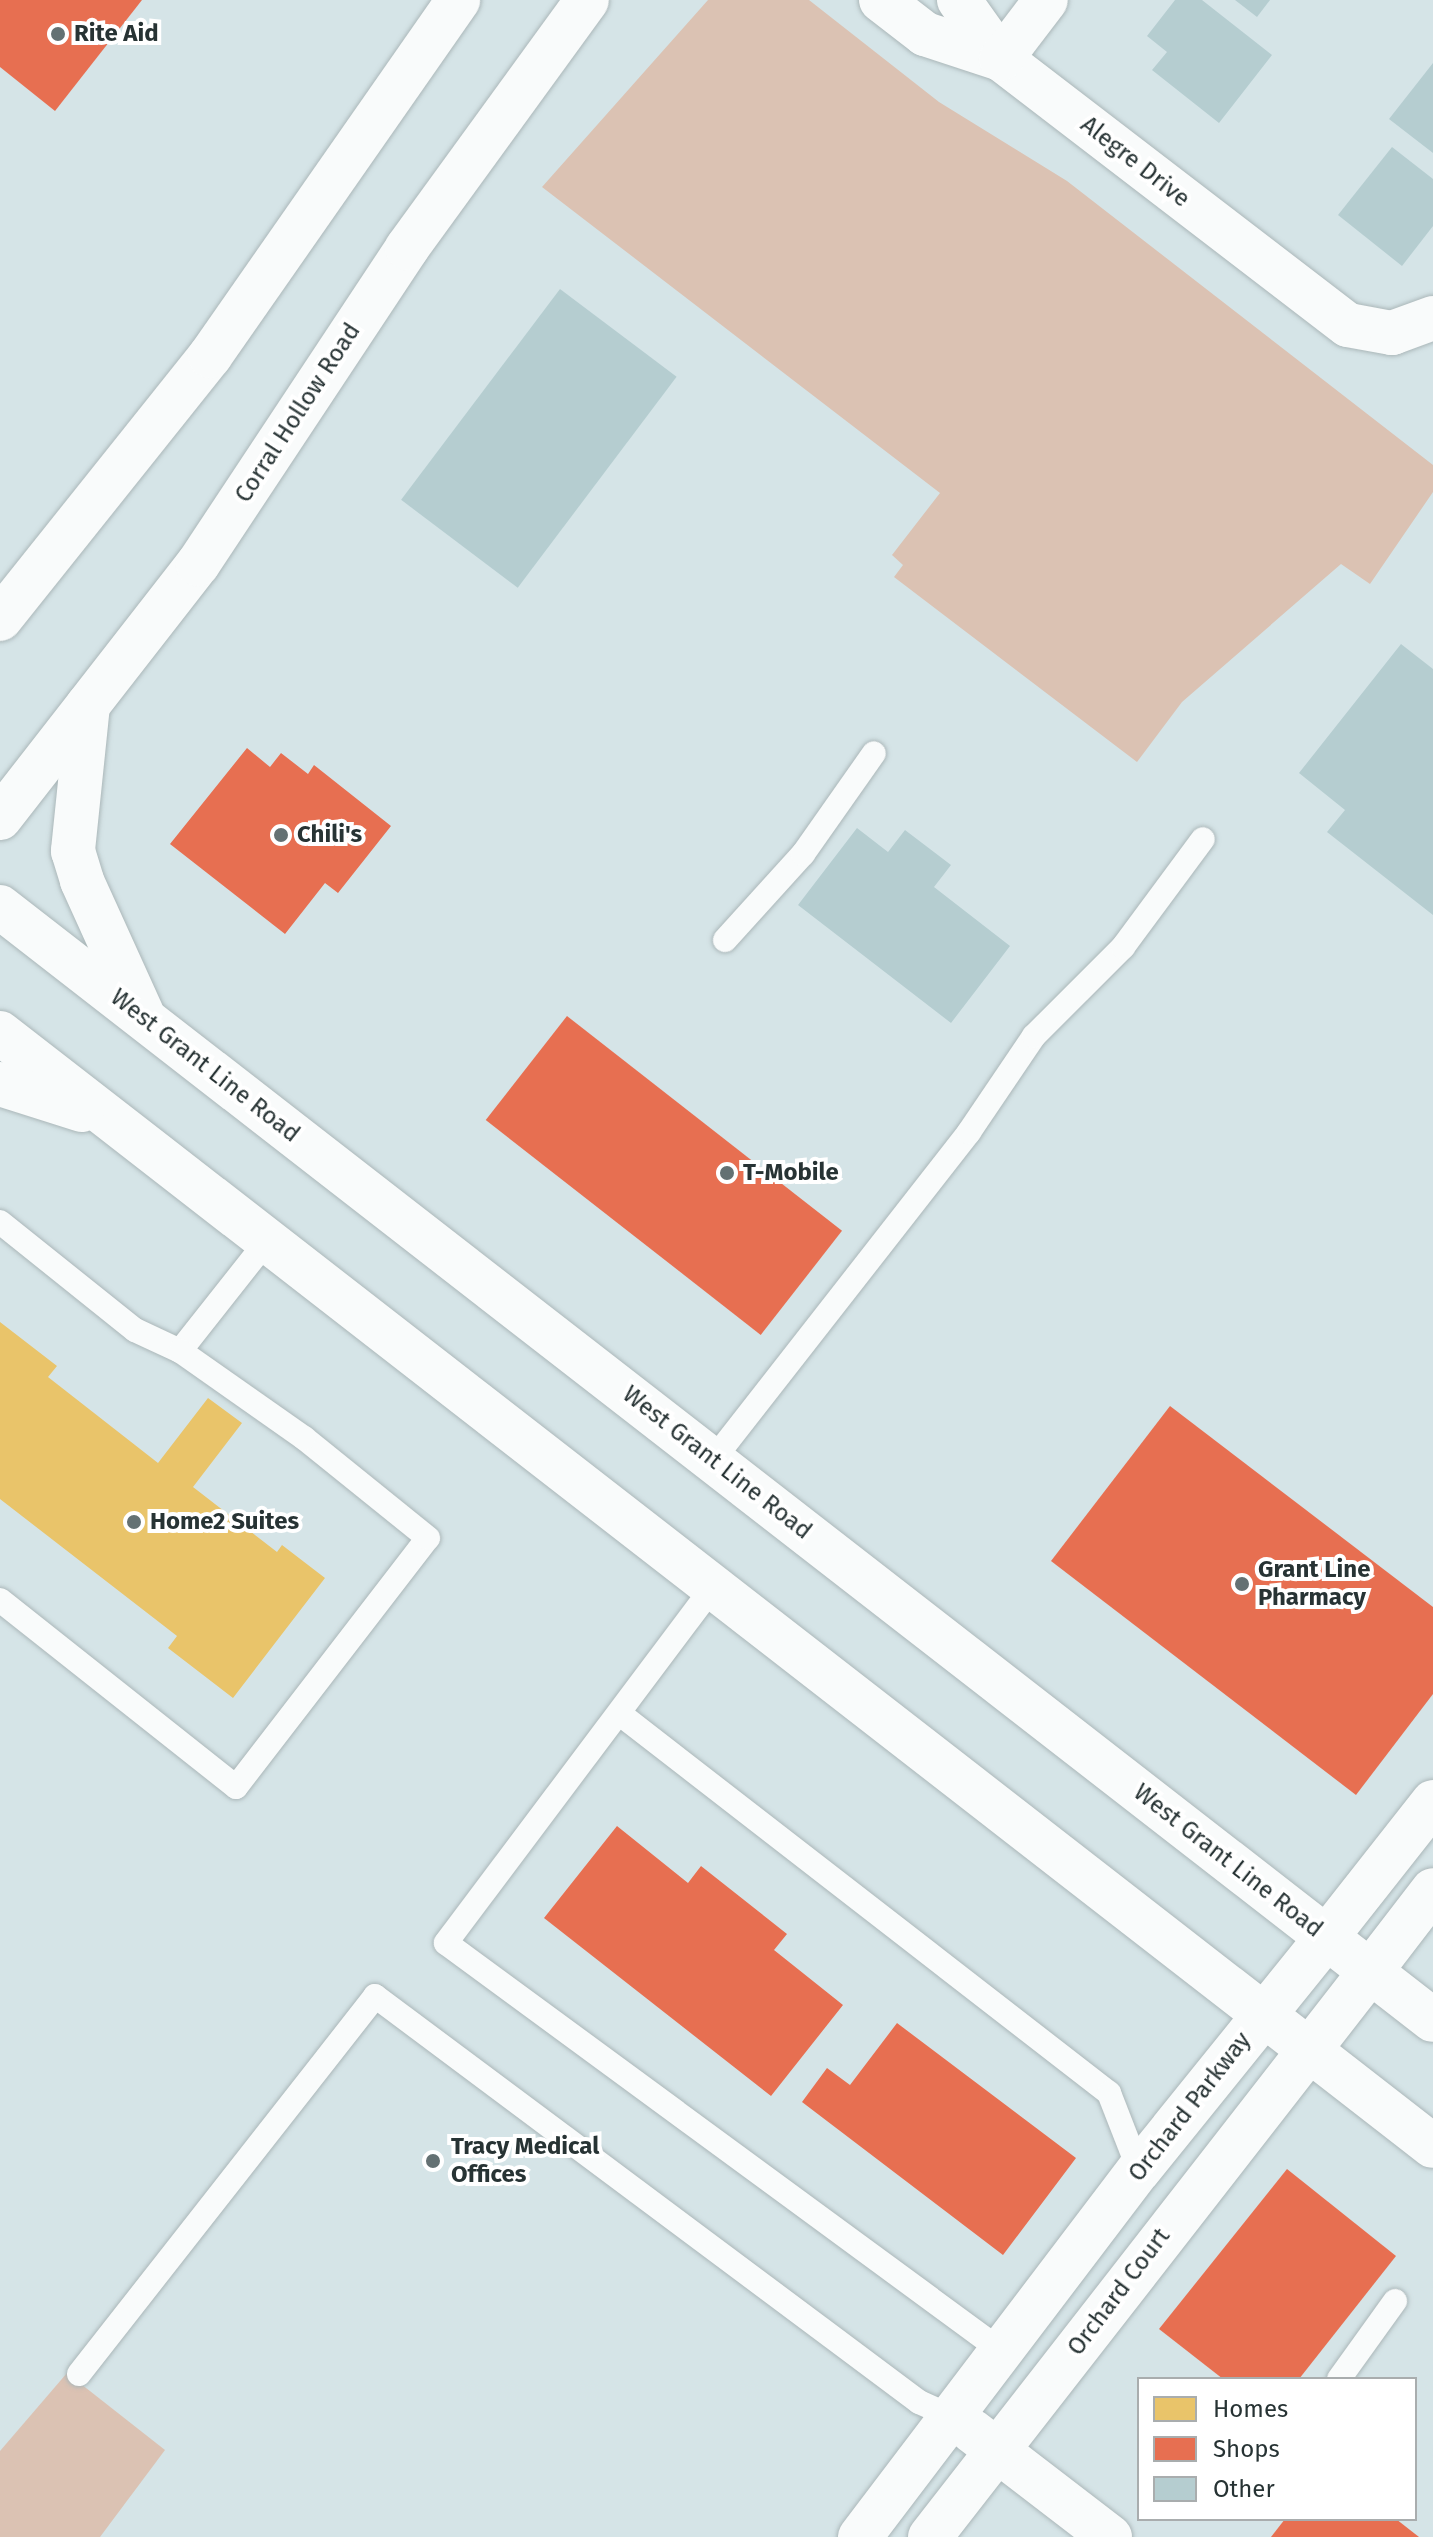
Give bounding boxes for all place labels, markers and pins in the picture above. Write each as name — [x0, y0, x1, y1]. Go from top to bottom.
place label: Rite Aid — [74, 20, 159, 48]
marker: Rite Aid — [49, 25, 67, 43]
place label: Chili's — [297, 821, 362, 849]
marker: Chili's — [272, 826, 290, 844]
place label: T-Mobile — [743, 1159, 839, 1187]
marker: T-Mobile — [718, 1164, 736, 1182]
place label: Home2 Suites — [150, 1508, 299, 1536]
marker: Home2 Suites — [125, 1513, 143, 1531]
place label: Grant Line Pharmacy — [1258, 1556, 1370, 1612]
marker: Grant Line Pharmacy — [1233, 1575, 1251, 1593]
place label: Tracy Medical Offices — [451, 2133, 599, 2189]
marker: Tracy Medical Offices — [422, 2150, 444, 2172]

